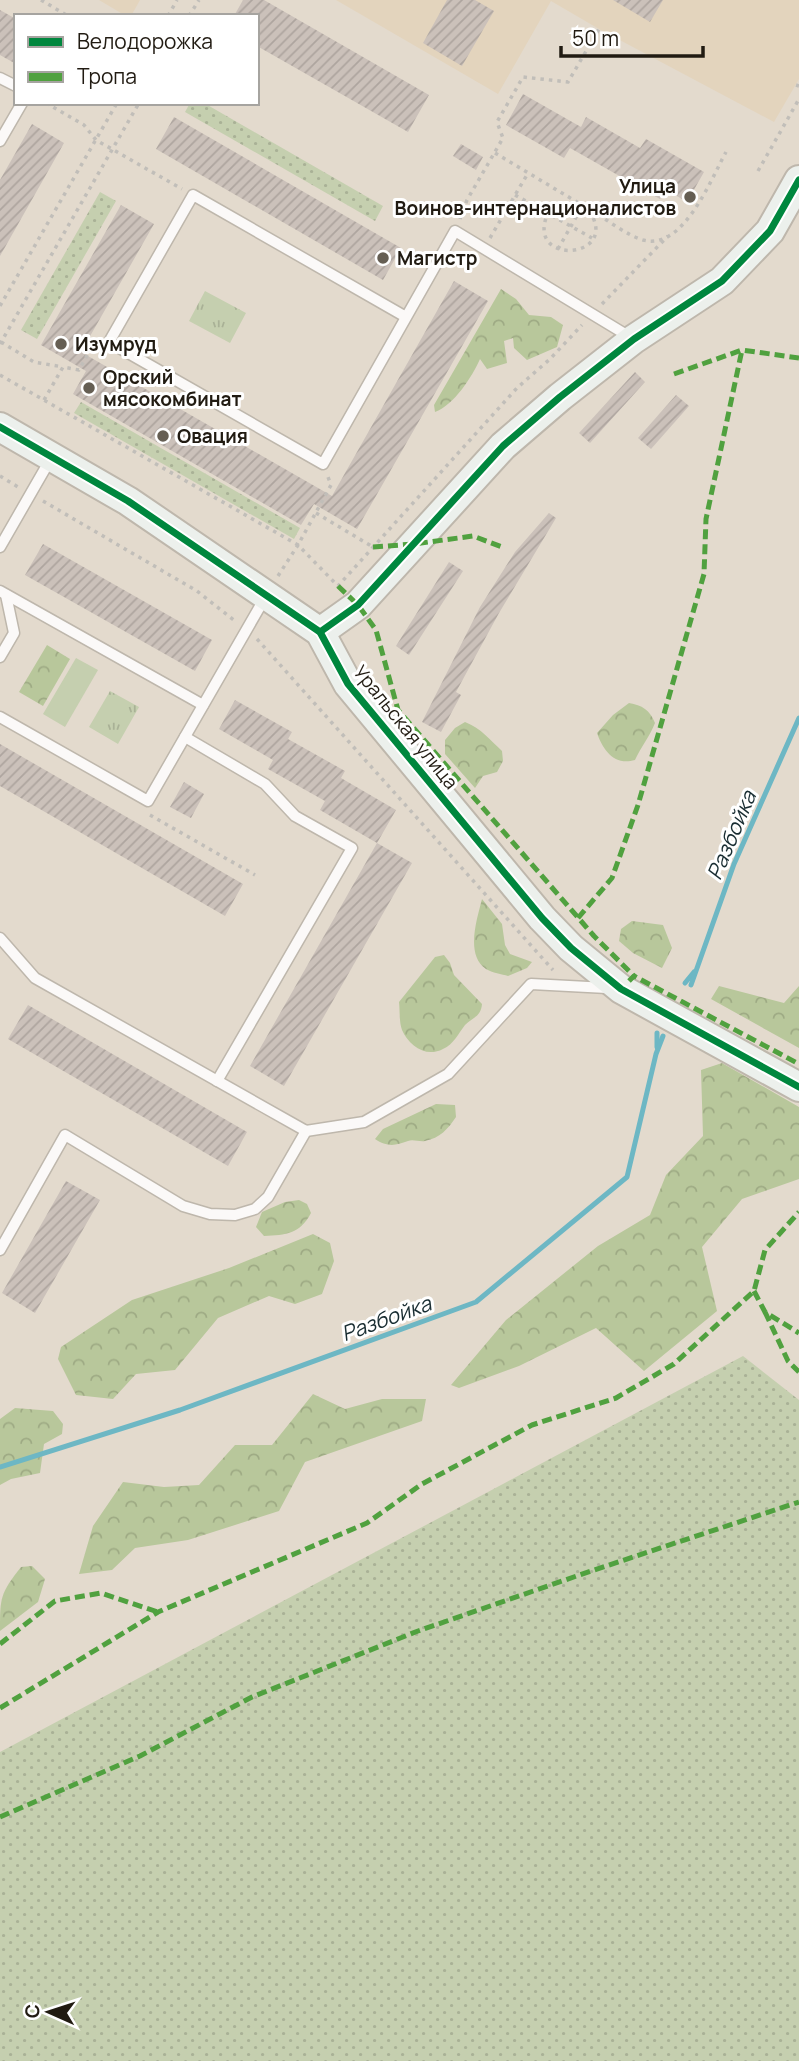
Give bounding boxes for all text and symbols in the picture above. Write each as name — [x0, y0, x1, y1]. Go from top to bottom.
legend — [14, 14, 259, 105]
scale bar — [561, 14, 703, 58]
text: 50 m — [572, 24, 619, 52]
text: Велодорожка — [77, 27, 213, 55]
text: Тропа — [77, 62, 137, 90]
place label: Улица Воинов-интернационалистов — [395, 173, 676, 221]
marker: Улица Воинов-интернационалистов — [682, 189, 698, 205]
place label: Магистр — [397, 245, 478, 271]
marker: Магистр — [375, 250, 391, 266]
place label: Изумруд — [75, 331, 157, 357]
marker: Изумруд — [53, 336, 69, 352]
place label: Орский мясокомбинат — [103, 364, 242, 412]
marker: Орский мясокомбинат — [81, 380, 97, 396]
place label: Овация — [177, 423, 248, 449]
marker: Овация — [155, 428, 171, 444]
street label: Уральская улица — [348, 660, 464, 794]
water label: Разбойка — [700, 785, 763, 884]
water label: Разбойка — [337, 1288, 436, 1347]
north arrow — [14, 1977, 84, 2047]
text: С — [19, 2003, 45, 2019]

